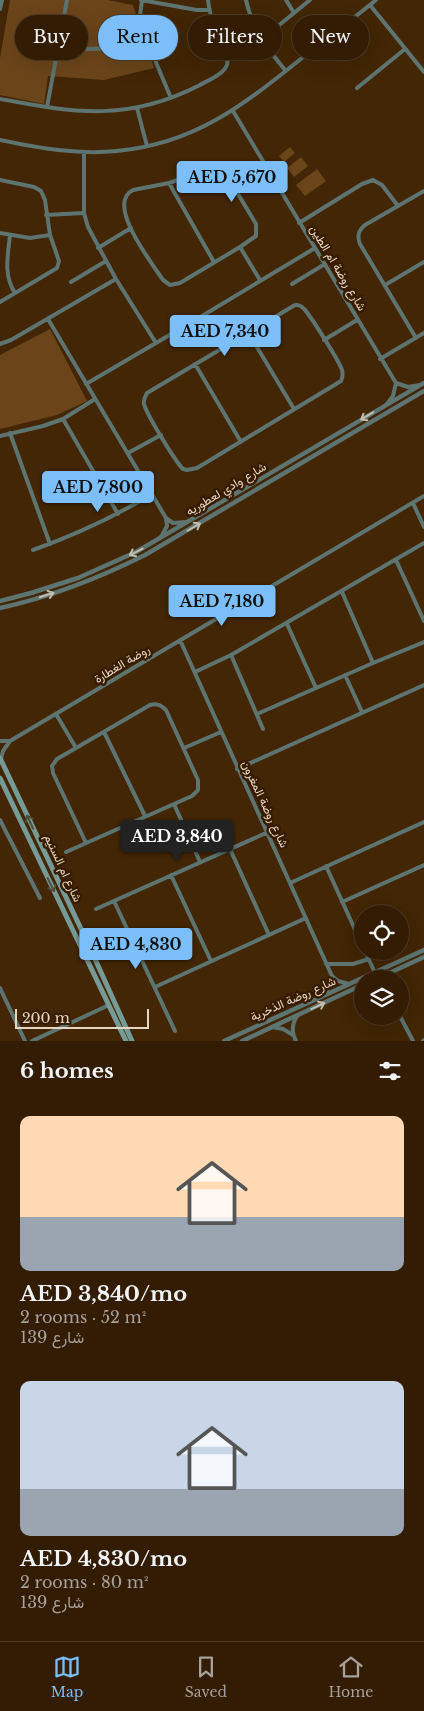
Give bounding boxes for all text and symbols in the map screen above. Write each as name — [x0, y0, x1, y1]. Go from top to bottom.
chip: Buy — [15, 15, 88, 60]
chip: Rent — [98, 15, 178, 60]
chip: Filters — [188, 15, 282, 60]
chip: New — [292, 15, 369, 60]
pin: AED 5,670 — [175, 160, 289, 203]
text: AED 5,670 — [188, 167, 276, 187]
street label: شارع روضة ام الطين — [305, 222, 370, 314]
pin: AED 7,340 — [168, 314, 282, 357]
text: AED 7,340 — [181, 321, 269, 341]
one-way arrow — [360, 412, 375, 422]
street label: شارع وادي لعطوريه — [183, 459, 270, 521]
pin: AED 7,800 — [41, 470, 155, 513]
text: AED 7,800 — [53, 477, 143, 497]
one-way arrow — [186, 522, 201, 531]
one-way arrow — [129, 547, 144, 557]
pin: AED 7,180 — [165, 584, 279, 627]
one-way arrow — [39, 590, 55, 600]
text: AED 7,180 — [180, 591, 264, 611]
street label: روضة الغطارة — [91, 641, 153, 687]
street label: شارع روضة المغرون — [237, 758, 292, 851]
one-way arrow — [25, 815, 34, 830]
pin: AED 3,840 — [120, 820, 234, 862]
text: AED 3,840 — [131, 826, 223, 846]
street label: شارع ام السنيم — [39, 831, 86, 905]
one-way arrow — [47, 877, 56, 892]
map controls — [354, 905, 409, 1025]
button: locate — [354, 905, 409, 960]
pin: AED 4,830 — [79, 928, 193, 970]
text: AED 4,830 — [90, 934, 182, 954]
button: layers — [354, 970, 409, 1025]
street label: شارع روضة الذخرية — [248, 973, 339, 1026]
one-way arrow — [310, 1001, 325, 1010]
scale bar — [15, 1006, 149, 1029]
text: 200 m — [22, 1009, 70, 1027]
icon: filters — [376, 1057, 404, 1085]
text: 6 homes — [20, 1058, 114, 1084]
icon: home — [167, 1148, 257, 1238]
text: AED 3,840/mo — [20, 1281, 187, 1307]
text: 2 rooms · 52 m² — [20, 1307, 146, 1327]
text: شارع 139 — [20, 1327, 84, 1347]
icon: home — [167, 1413, 257, 1503]
text: AED 4,830/mo — [20, 1546, 187, 1572]
text: 2 rooms · 80 m² — [20, 1572, 148, 1592]
text: شارع 139 — [20, 1592, 84, 1612]
tab: Map — [51, 1653, 83, 1701]
tab: Saved — [185, 1653, 227, 1701]
tab: Home — [328, 1653, 373, 1701]

